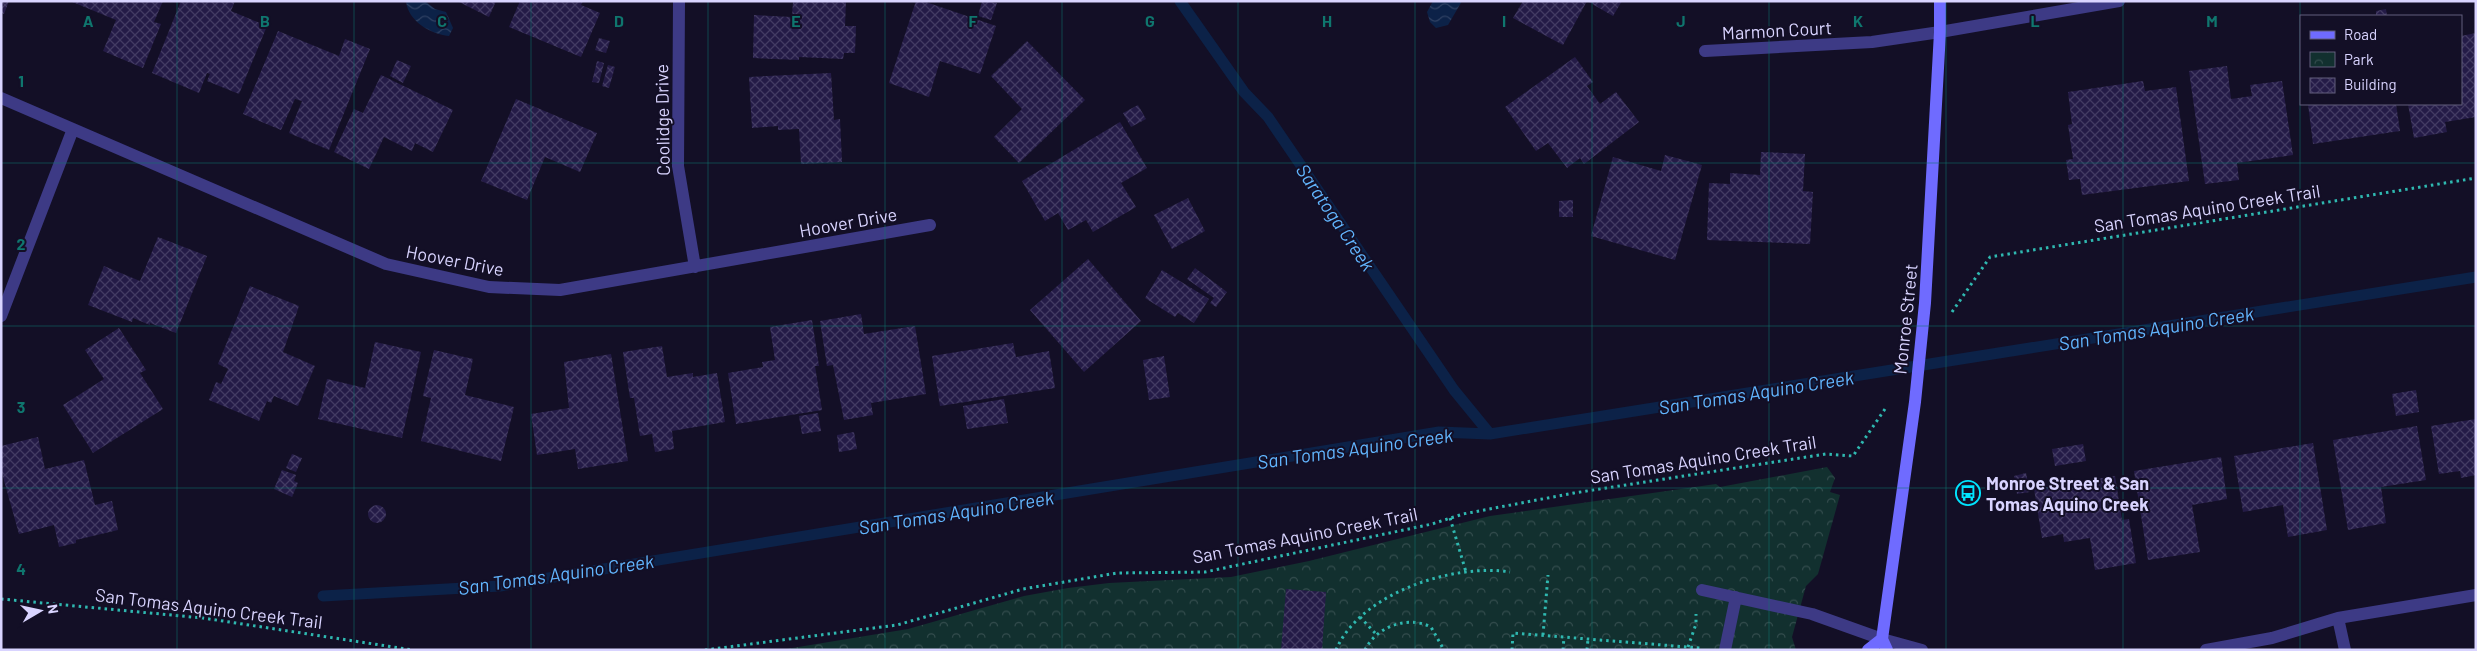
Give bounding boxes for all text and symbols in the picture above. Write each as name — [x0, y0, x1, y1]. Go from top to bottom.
text: A — [83, 11, 94, 30]
text: B — [260, 11, 270, 30]
text: C — [437, 11, 447, 30]
text: D — [614, 11, 624, 30]
text: E — [791, 11, 801, 30]
text: F — [969, 11, 978, 30]
text: G — [1145, 11, 1155, 30]
text: H — [1322, 11, 1332, 30]
text: I — [1502, 11, 1506, 30]
text: J — [1676, 11, 1686, 30]
text: K — [1853, 11, 1863, 30]
text: L — [2030, 11, 2040, 30]
text: M — [2206, 11, 2218, 30]
legend — [2300, 15, 2462, 105]
street label: Marmon Court — [1721, 16, 1833, 44]
text: Road — [2344, 25, 2377, 43]
text: Park — [2344, 50, 2374, 68]
street label: Coolidge Drive — [650, 64, 674, 176]
text: 1 — [18, 71, 24, 90]
text: Building — [2344, 75, 2397, 93]
water label: Saratoga Creek — [1292, 159, 1381, 276]
street label: San Tomas Aquino Creek Trail — [2092, 179, 2322, 237]
street label: Hoover Drive — [797, 203, 899, 241]
text: 2 — [17, 234, 26, 253]
street label: Hoover Drive — [404, 240, 506, 280]
street label: Monroe Street — [1888, 263, 1922, 375]
water label: San Tomas Aquino Creek — [2057, 301, 2256, 355]
water label: San Tomas Aquino Creek — [1657, 365, 1856, 419]
text: 3 — [17, 397, 25, 416]
water label: San Tomas Aquino Creek — [1256, 423, 1455, 473]
street label: San Tomas Aquino Creek Trail — [1588, 430, 1818, 488]
place label: Monroe Street & San Tomas Aquino Creek — [1986, 472, 2149, 515]
bus stop icon: Monroe Street & San Tomas Aquino Creek — [1955, 480, 1981, 506]
water label: San Tomas Aquino Creek — [857, 485, 1056, 539]
street label: San Tomas Aquino Creek Trail — [1191, 502, 1419, 568]
water label: San Tomas Aquino Creek — [457, 549, 656, 599]
text: 4 — [16, 559, 26, 578]
street label: San Tomas Aquino Creek Trail — [94, 583, 324, 633]
north arrow — [15, 586, 65, 636]
text: N — [44, 603, 62, 615]

